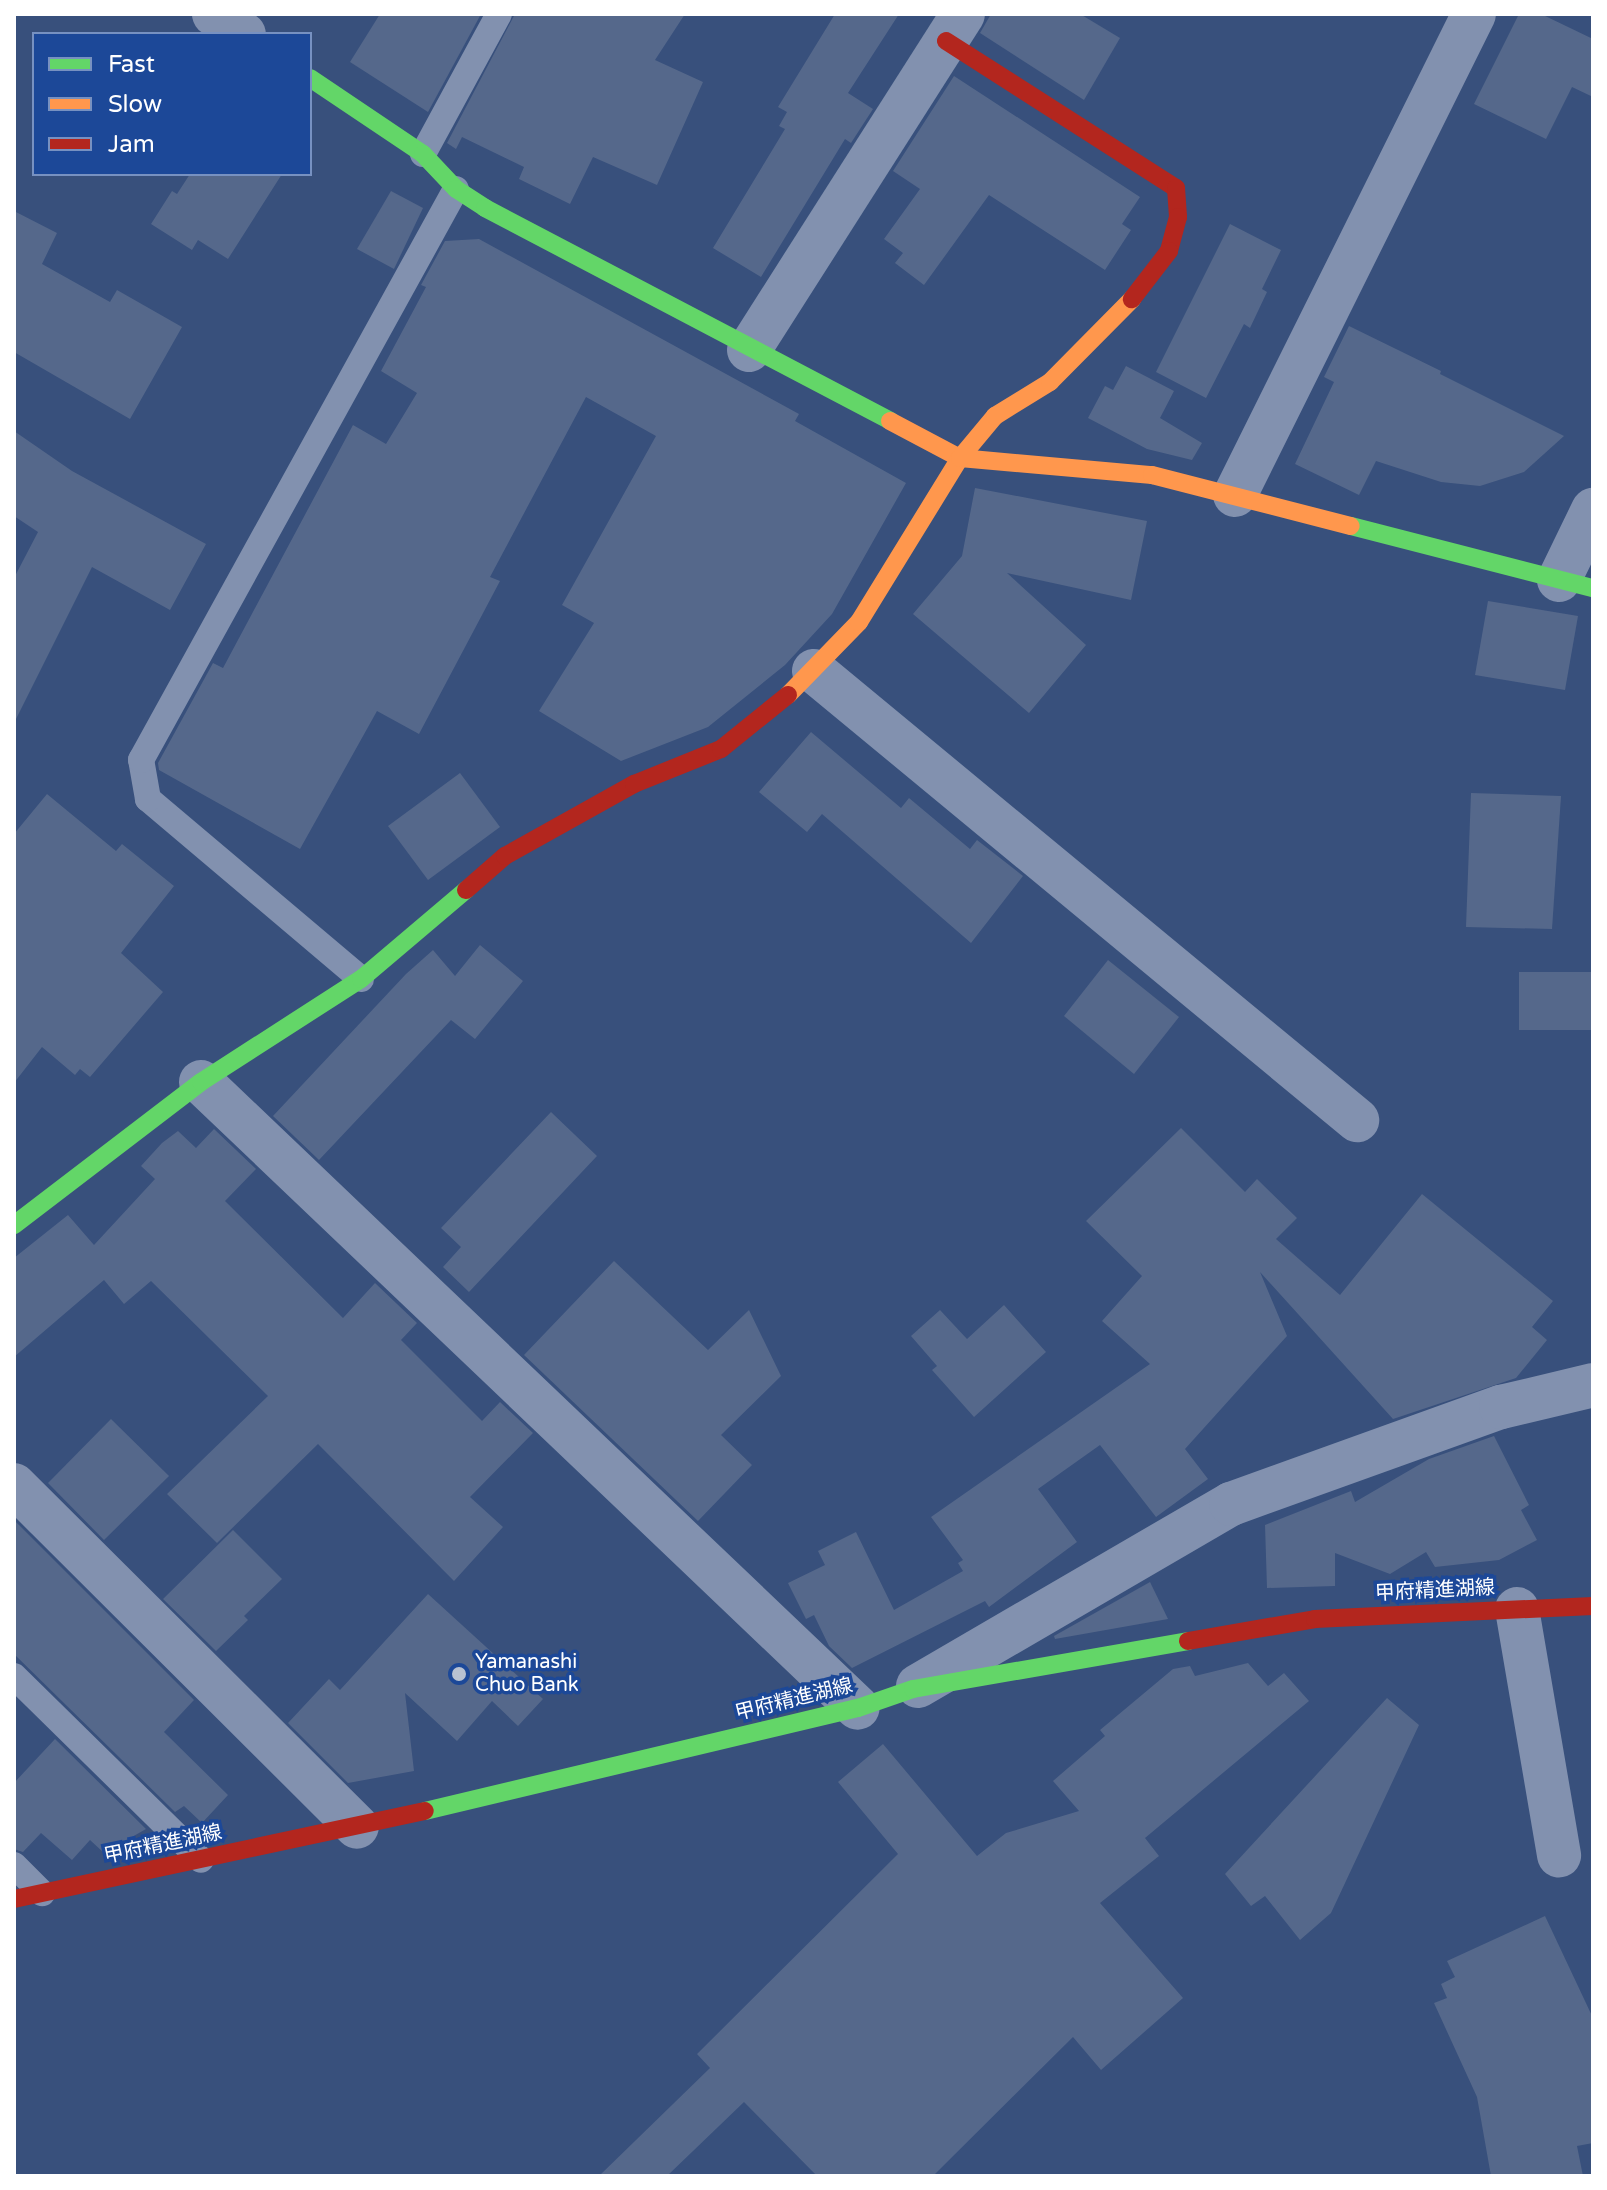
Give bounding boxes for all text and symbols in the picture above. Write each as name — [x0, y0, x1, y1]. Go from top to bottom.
legend — [32, 32, 312, 176]
text: Fast — [108, 50, 155, 79]
text: Slow — [108, 90, 162, 119]
text: Jam — [108, 130, 155, 159]
street label: 甲府精進湖線 — [1374, 1576, 1496, 1606]
place label: Yamanashi Chuo Bank — [475, 1650, 579, 1697]
marker: Yamanashi Chuo Bank — [450, 1665, 468, 1683]
street label: 甲府精進湖線 — [733, 1674, 855, 1726]
street label: 甲府精進湖線 — [102, 1821, 224, 1869]

